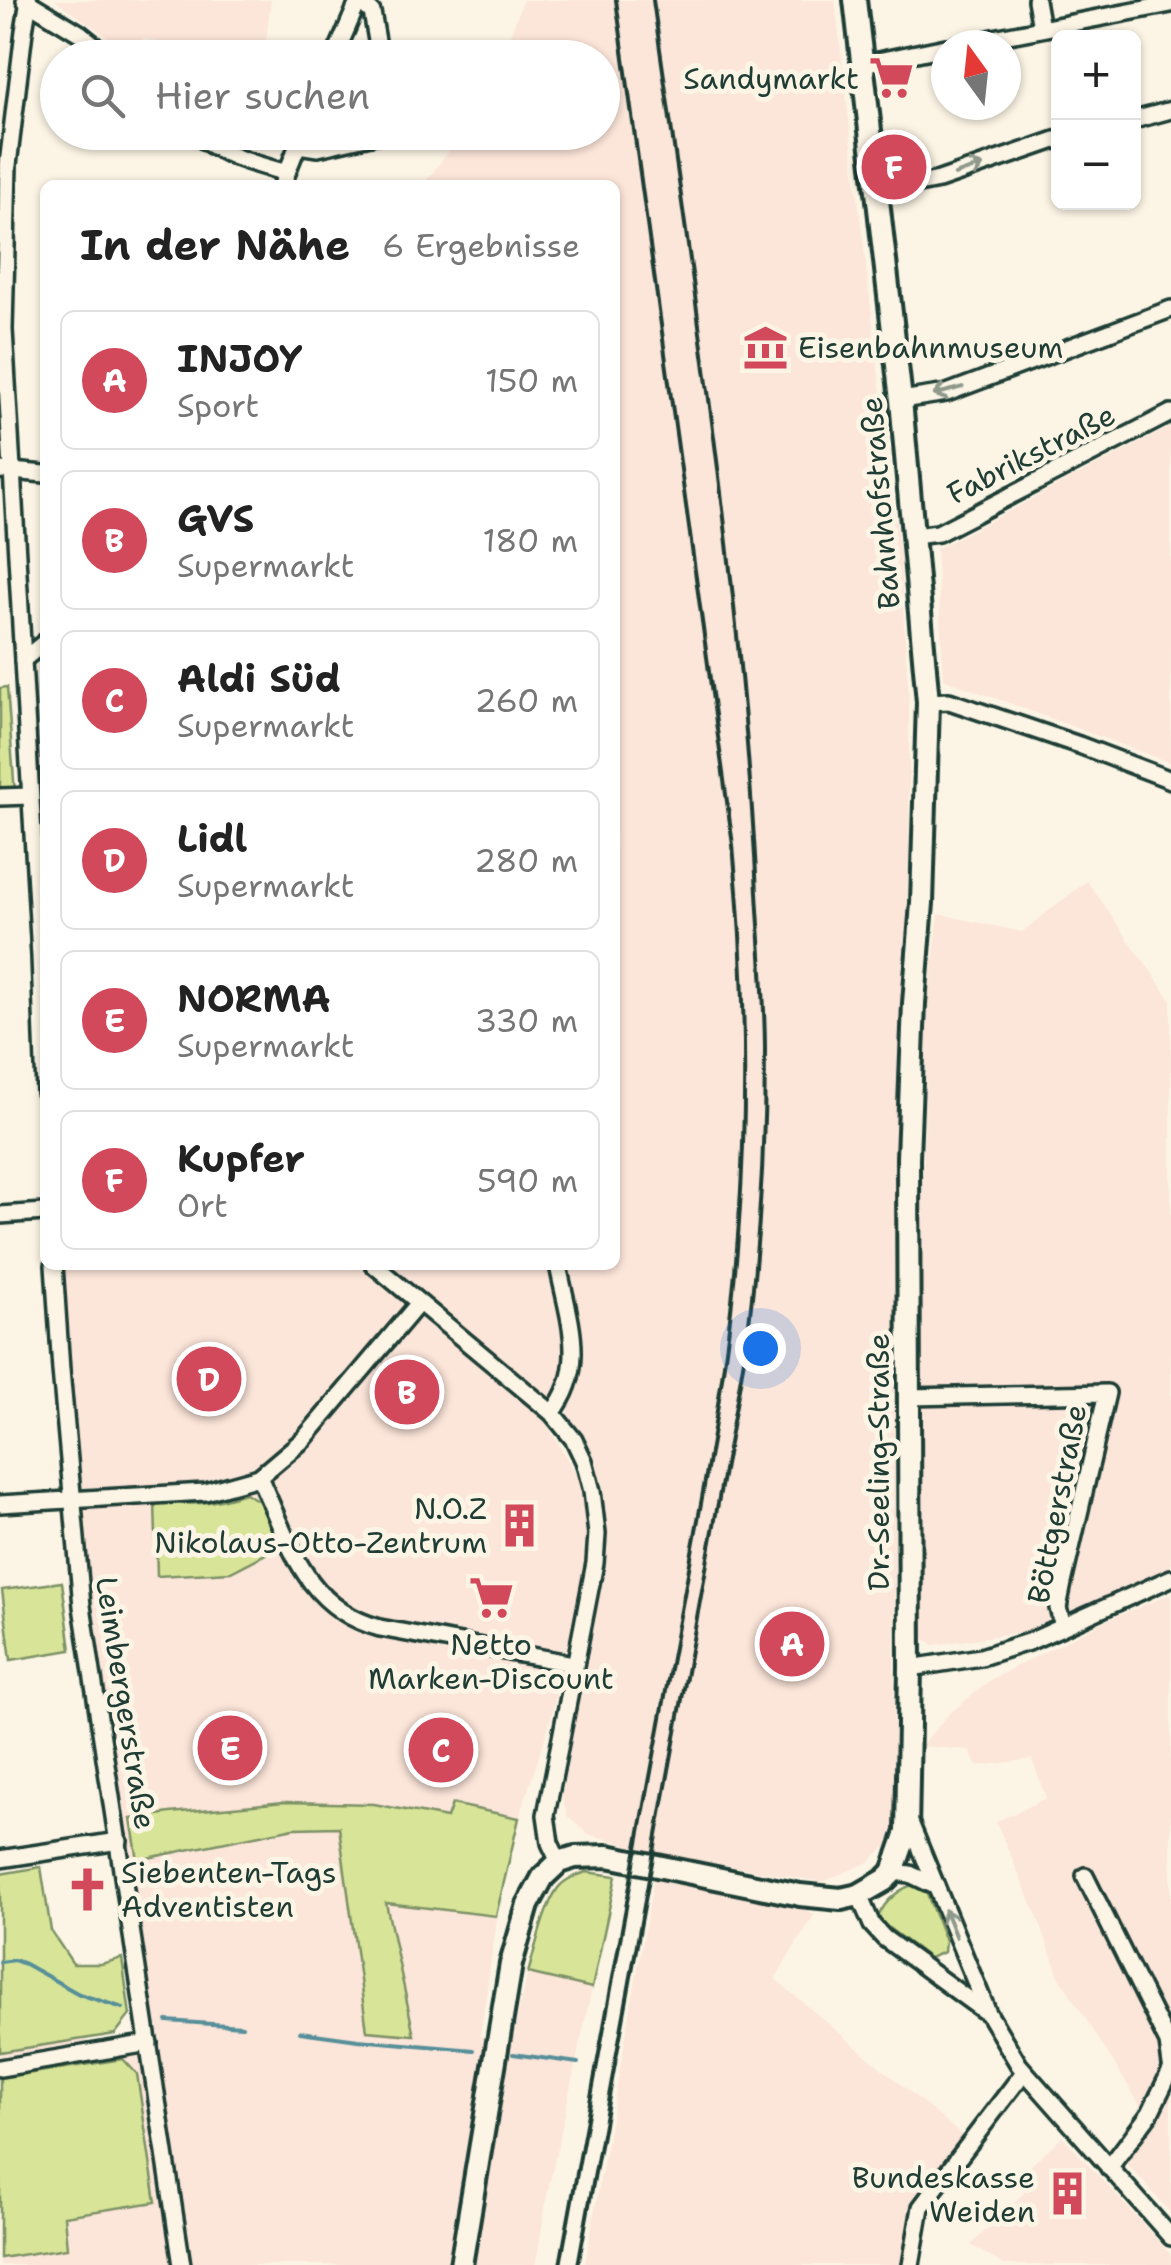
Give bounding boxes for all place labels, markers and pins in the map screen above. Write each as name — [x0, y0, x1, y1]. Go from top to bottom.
supermarket icon: Sandymarkt — [868, 54, 916, 102]
place label: Sandymarkt — [683, 58, 859, 99]
pin: F — [862, 130, 926, 204]
museum icon: Eisenbahnmuseum — [741, 323, 789, 371]
place label: Eisenbahnmuseum — [798, 327, 1063, 368]
pin: D — [176, 1342, 242, 1416]
pin: B — [374, 1354, 440, 1430]
place label: N.O.Z Nikolaus-Otto-Zentrum — [154, 1488, 487, 1563]
building icon: N.O.Z Nikolaus-Otto-Zentrum — [496, 1501, 544, 1549]
supermarket icon: Netto Marken-Discount — [467, 1573, 515, 1621]
pin: A — [760, 1606, 824, 1682]
place label: Netto Marken-Discount — [368, 1624, 614, 1699]
pin: E — [198, 1710, 262, 1786]
pin: C — [408, 1712, 474, 1788]
place label: Siebenten-Tags Adventisten — [121, 1852, 337, 1927]
church icon: Siebenten-Tags Adventisten — [64, 1865, 112, 1913]
place label: Bundeskasse Weiden — [852, 2157, 1035, 2232]
building icon: Bundeskasse Weiden — [1044, 2170, 1092, 2218]

